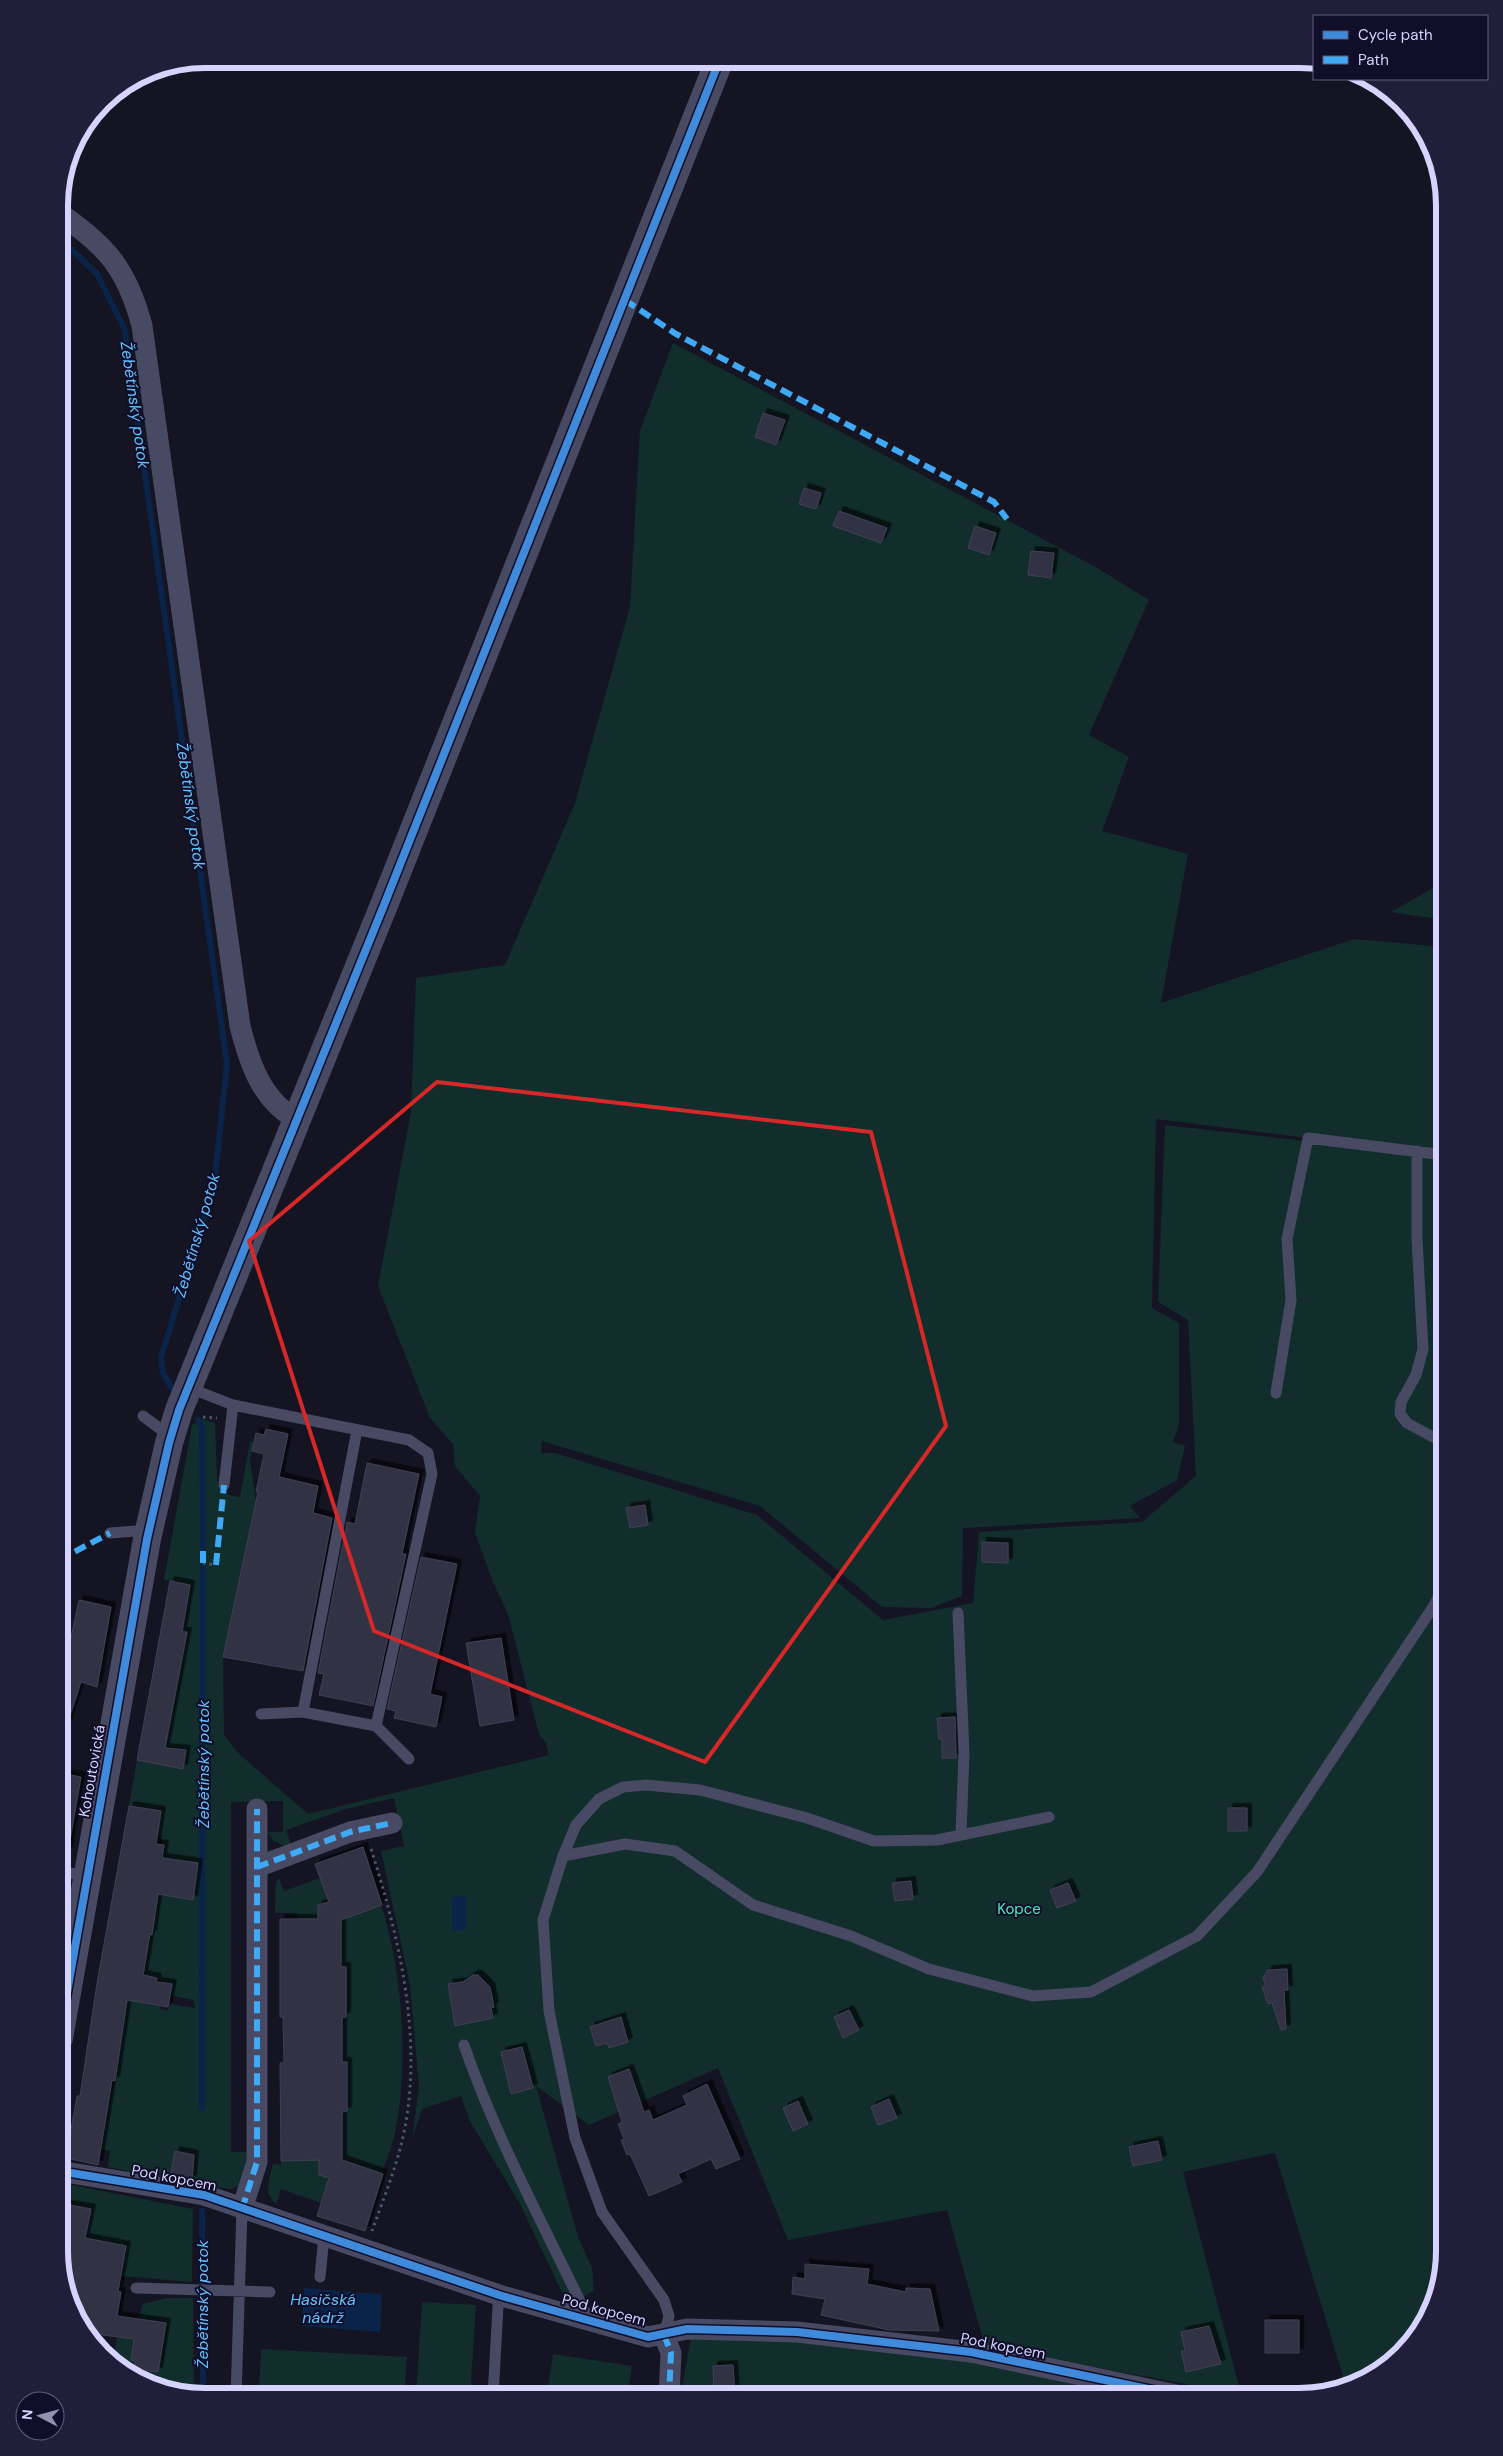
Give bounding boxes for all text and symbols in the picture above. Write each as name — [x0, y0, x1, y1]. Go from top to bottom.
legend — [1313, 15, 1488, 80]
text: Cycle path — [1358, 25, 1433, 45]
text: Path — [1358, 50, 1389, 70]
water label: Žebětínský potok — [116, 340, 154, 471]
water label: Žebětínský potok — [172, 741, 210, 872]
water label: Žebětínský potok — [169, 1170, 225, 1300]
water label: Žebětínský potok — [193, 1699, 214, 1828]
street label: Kohoutovická — [74, 1723, 110, 1819]
park label: Kopce — [997, 1899, 1041, 1919]
street label: Pod kopcem — [130, 2160, 218, 2196]
water label: Žebětínský potok — [192, 2239, 213, 2368]
water label: Hasičská nádrž — [290, 2289, 356, 2328]
street label: Pod kopcem — [560, 2289, 648, 2331]
street label: Pod kopcem — [959, 2328, 1047, 2364]
north arrow — [15, 2391, 65, 2441]
text: N — [18, 2409, 37, 2421]

